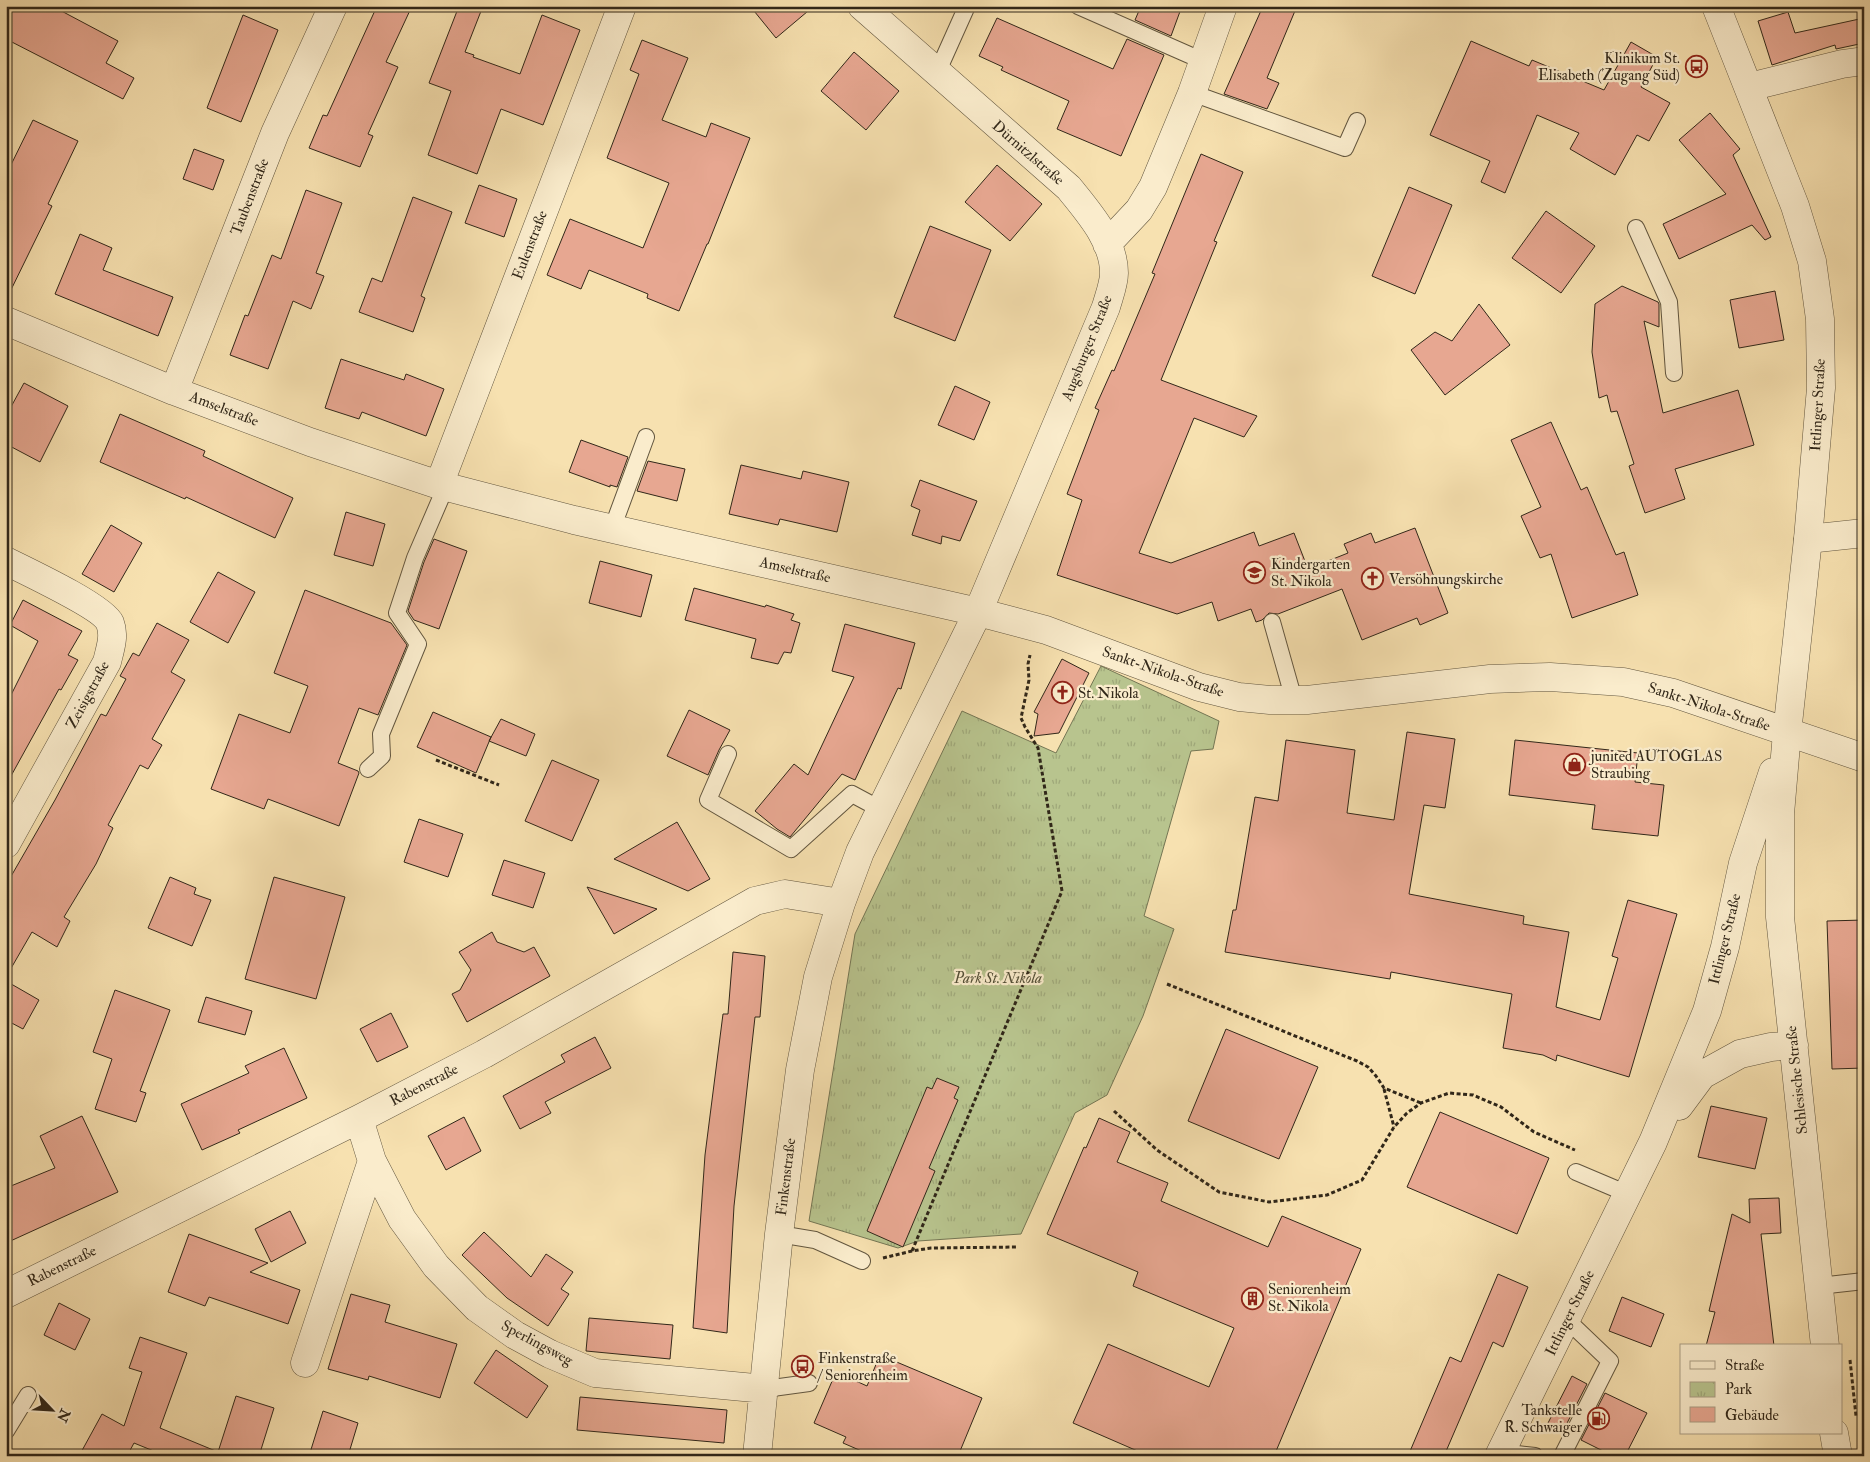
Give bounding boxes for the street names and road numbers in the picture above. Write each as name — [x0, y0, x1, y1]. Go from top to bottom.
street label: Dürnitzlstraße — [988, 117, 1068, 189]
street label: Taubenstraße — [227, 156, 273, 238]
street label: Eulenstraße — [508, 208, 552, 282]
street label: Augsburger Straße — [1057, 292, 1117, 404]
street label: Ittlinger Straße — [1806, 358, 1830, 452]
street label: Amselstraße — [186, 387, 261, 431]
street label: Amselstraße — [757, 552, 832, 587]
street label: Sankt-Nikola-Straße — [1100, 642, 1226, 702]
street label: Zeisigstraße — [62, 658, 114, 732]
street label: Sankt-Nikola-Straße — [1645, 678, 1773, 736]
street label: Ittlinger Straße — [1705, 892, 1745, 986]
street label: Schlesische Straße — [1782, 1025, 1812, 1135]
street label: Rabenstraße — [387, 1060, 461, 1110]
street label: Finkenstraße — [772, 1137, 800, 1217]
street label: Rabenstraße — [24, 1241, 100, 1291]
street label: Ittlinger Straße — [1541, 1267, 1599, 1359]
street label: Sperlingsweg — [497, 1316, 577, 1371]

